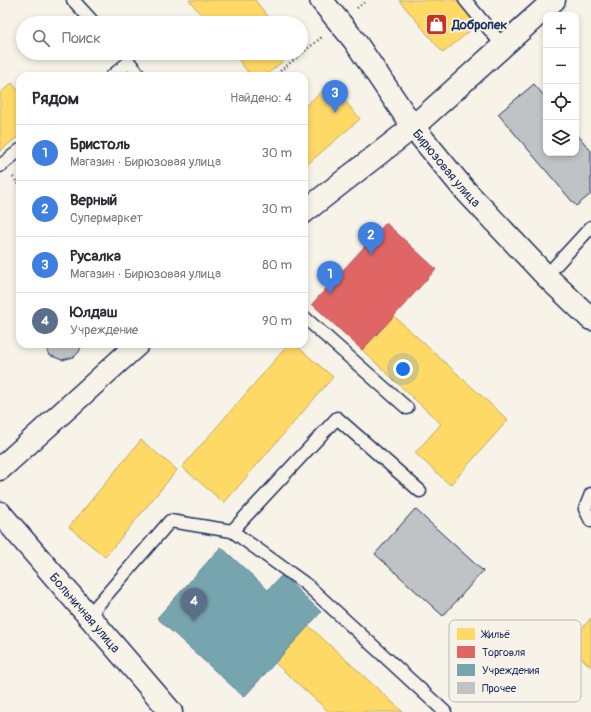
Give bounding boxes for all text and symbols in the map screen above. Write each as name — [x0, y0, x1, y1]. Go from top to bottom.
shop icon: Добропек — [423, 11, 449, 37]
map controls — [543, 12, 579, 156]
button: + — [543, 12, 579, 48]
search box — [16, 16, 308, 60]
place label: Добропек — [451, 17, 507, 33]
icon: search — [30, 27, 52, 49]
text: Поиск — [62, 29, 101, 48]
button: − — [543, 48, 579, 84]
pin: 3 — [322, 80, 348, 113]
button: locate — [543, 84, 579, 120]
text: Рядом — [32, 88, 79, 109]
text: Найдено: 4 — [230, 90, 292, 106]
button: layers — [543, 120, 579, 156]
street label: Бирюзовая улица — [409, 126, 484, 211]
text: Бристоль — [70, 135, 130, 154]
text: 1 — [42, 145, 48, 161]
text: 30 m — [262, 145, 292, 161]
text: Магазин · Бирюзовая улица — [70, 154, 221, 170]
text: Верный — [70, 191, 117, 210]
text: 2 — [41, 201, 49, 217]
text: 30 m — [262, 201, 292, 217]
text: Супермаркет — [70, 210, 143, 226]
pin: 2 — [358, 222, 384, 255]
text: Русалка — [70, 247, 121, 266]
text: 3 — [41, 257, 49, 273]
text: 80 m — [262, 257, 292, 273]
pin: 1 — [317, 261, 343, 294]
text: Магазин · Бирюзовая улица — [70, 266, 221, 282]
text: Юлдаш — [70, 303, 117, 322]
text: 4 — [41, 313, 49, 329]
text: 90 m — [262, 313, 292, 329]
text: Учреждение — [70, 322, 138, 338]
your location — [393, 359, 413, 379]
street label: Больничная улица — [46, 570, 123, 656]
pin: 4 — [181, 588, 207, 621]
legend — [449, 620, 581, 702]
text: Жильё — [480, 628, 510, 641]
text: Торговля — [482, 646, 525, 659]
text: Учреждения — [482, 664, 539, 677]
text: Прочее — [482, 682, 517, 695]

